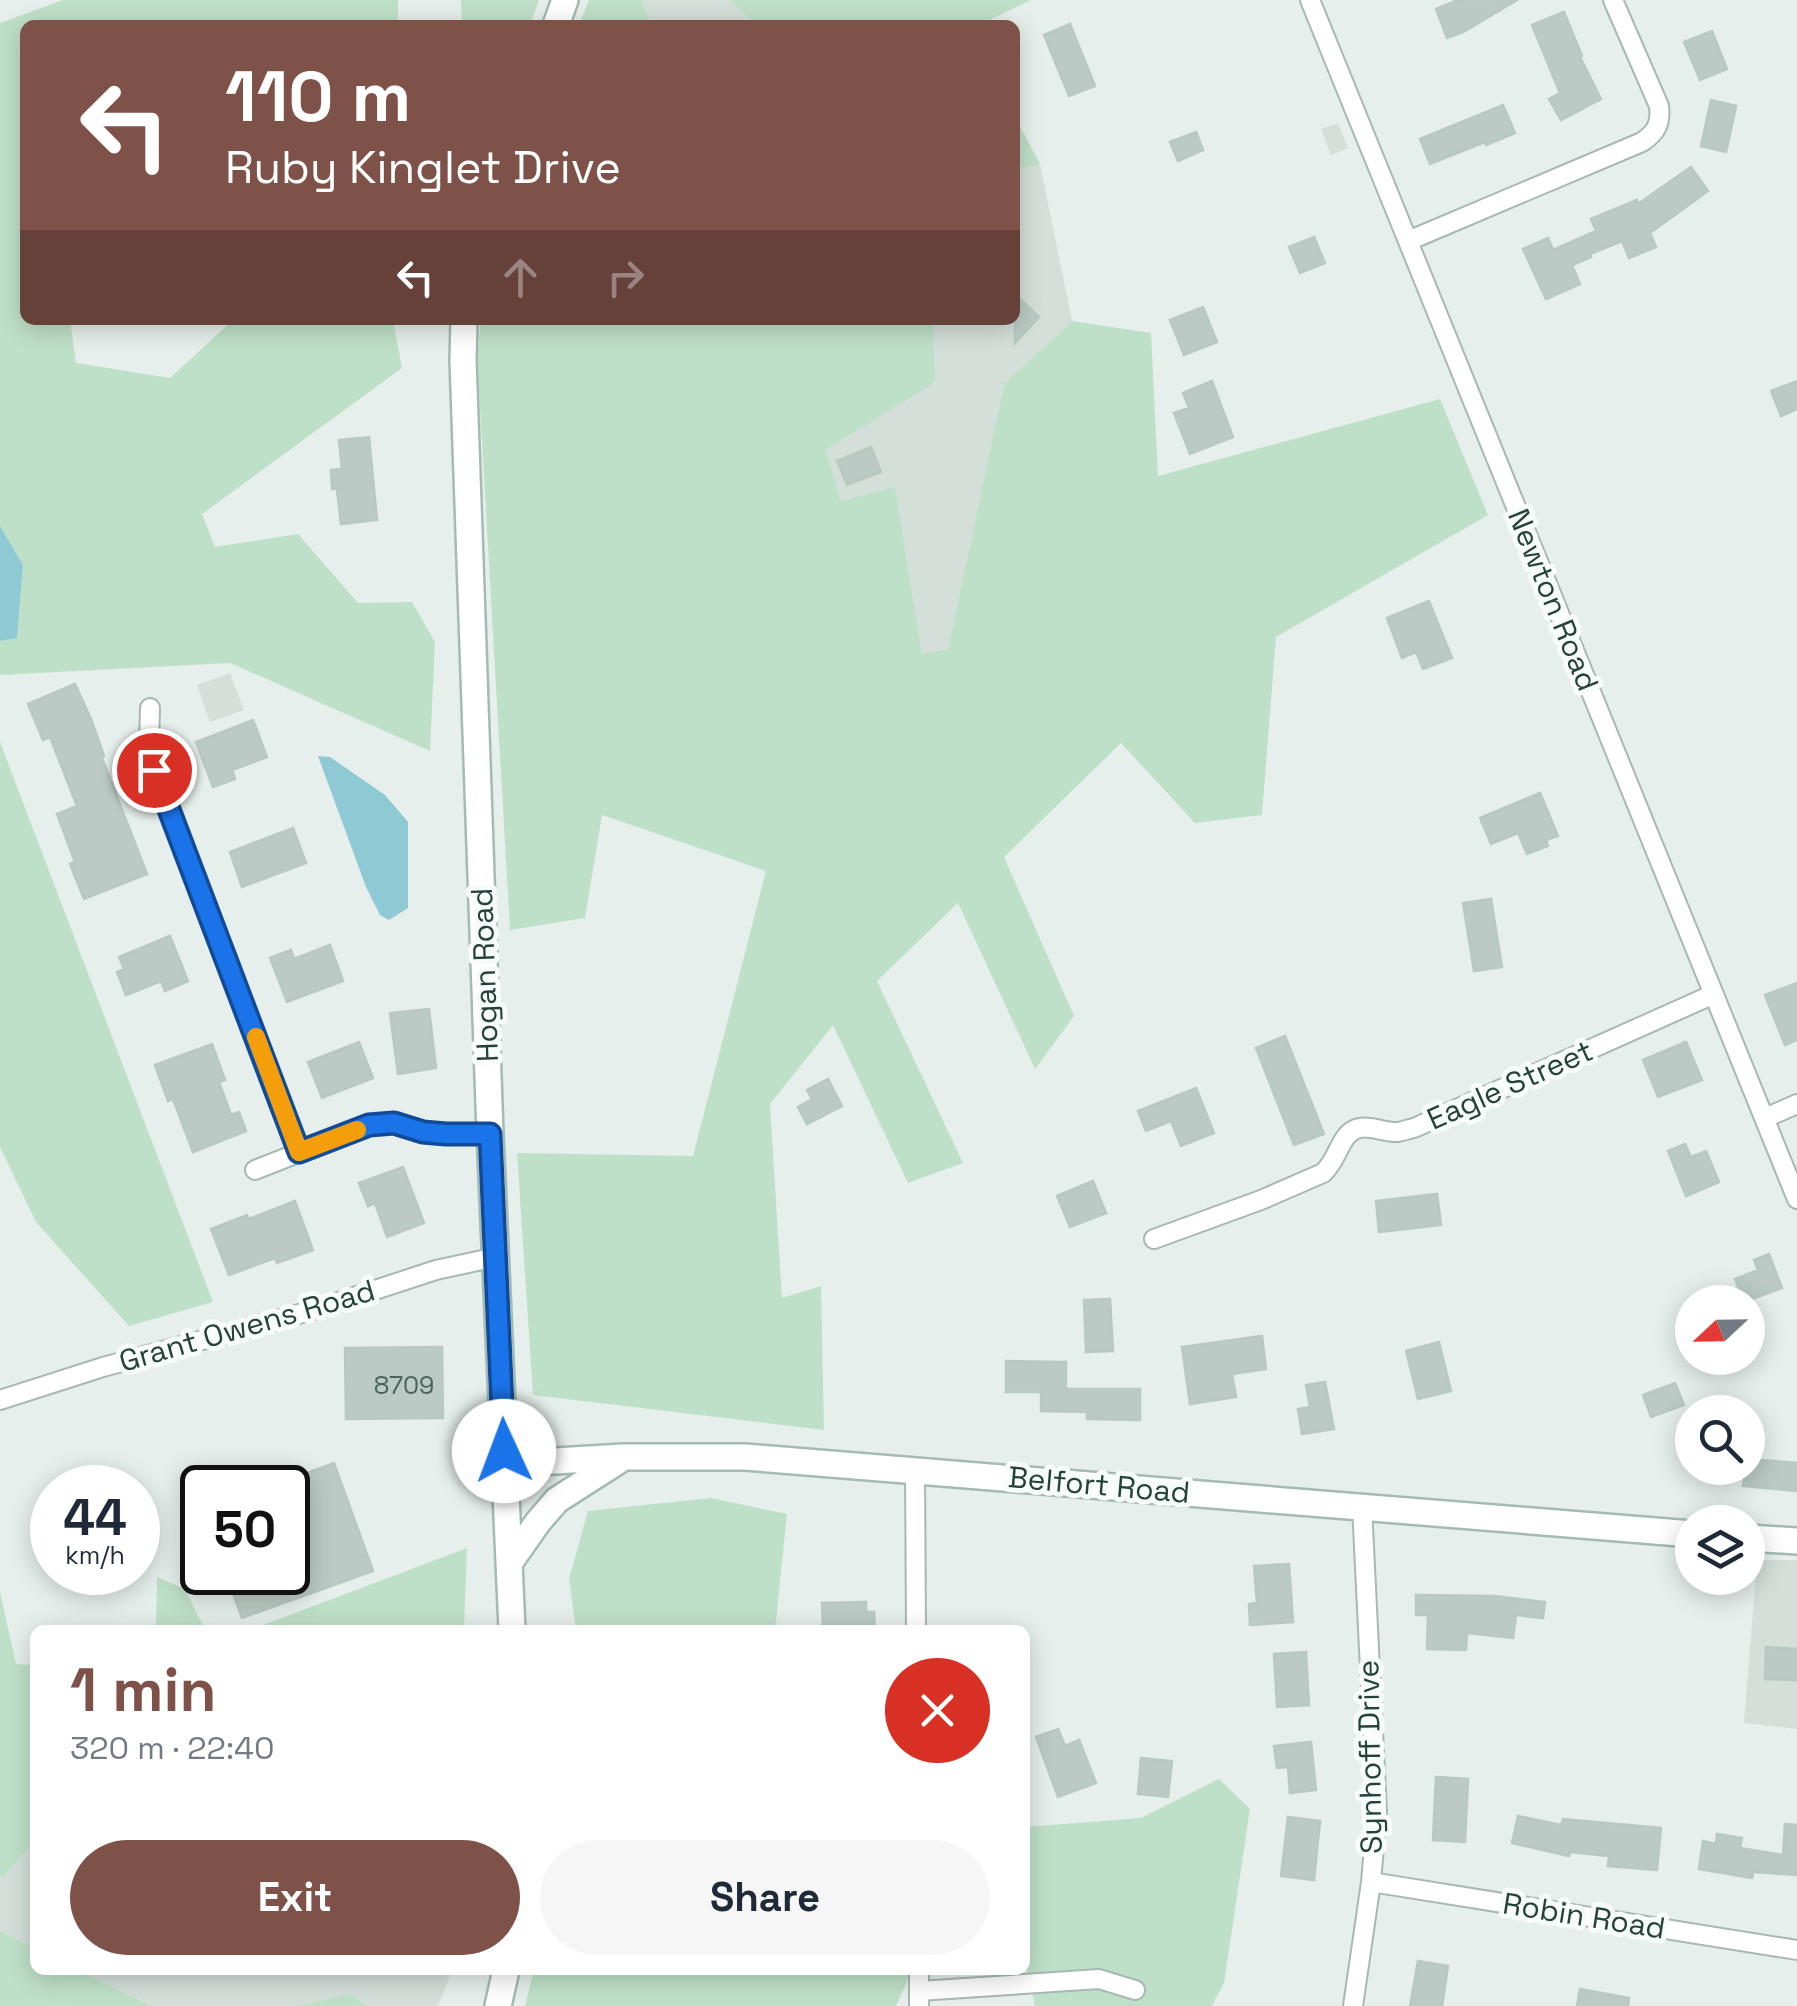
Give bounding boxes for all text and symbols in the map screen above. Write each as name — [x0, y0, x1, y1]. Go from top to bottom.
text: 110 m — [225, 52, 411, 141]
icon: left — [60, 60, 190, 190]
text: Ruby Kinglet Drive — [225, 139, 621, 196]
icon: left — [388, 250, 443, 305]
icon: ahead — [493, 250, 548, 305]
icon: right — [598, 250, 653, 305]
street label: Newton Road — [1499, 503, 1608, 697]
pin — [112, 728, 197, 813]
icon: arrive — [127, 743, 182, 798]
street label: Hogan Road — [462, 887, 507, 1063]
street label: Eagle Street — [1421, 1031, 1599, 1138]
street label: Grant Owens Road — [114, 1270, 379, 1381]
north arrow — [1675, 1285, 1765, 1375]
map controls — [1675, 1285, 1765, 1595]
house number: 8709 — [374, 1369, 434, 1401]
button: search — [1675, 1395, 1765, 1485]
position arrow — [452, 1399, 556, 1503]
street label: Belfort Road — [1006, 1457, 1192, 1512]
speed limit sign: 50 — [180, 1465, 310, 1595]
text: 44 — [63, 1486, 127, 1550]
button: layers — [1675, 1505, 1765, 1595]
text: km/h — [65, 1539, 125, 1571]
text: 1 min — [70, 1652, 217, 1729]
button: close — [885, 1658, 990, 1763]
street label: Synhoff Drive — [1348, 1660, 1391, 1854]
text: 320 m · 22:40 — [70, 1728, 275, 1768]
button: Exit — [70, 1840, 520, 1955]
button: Share — [540, 1840, 990, 1955]
street label: Robin Road — [1500, 1883, 1668, 1948]

